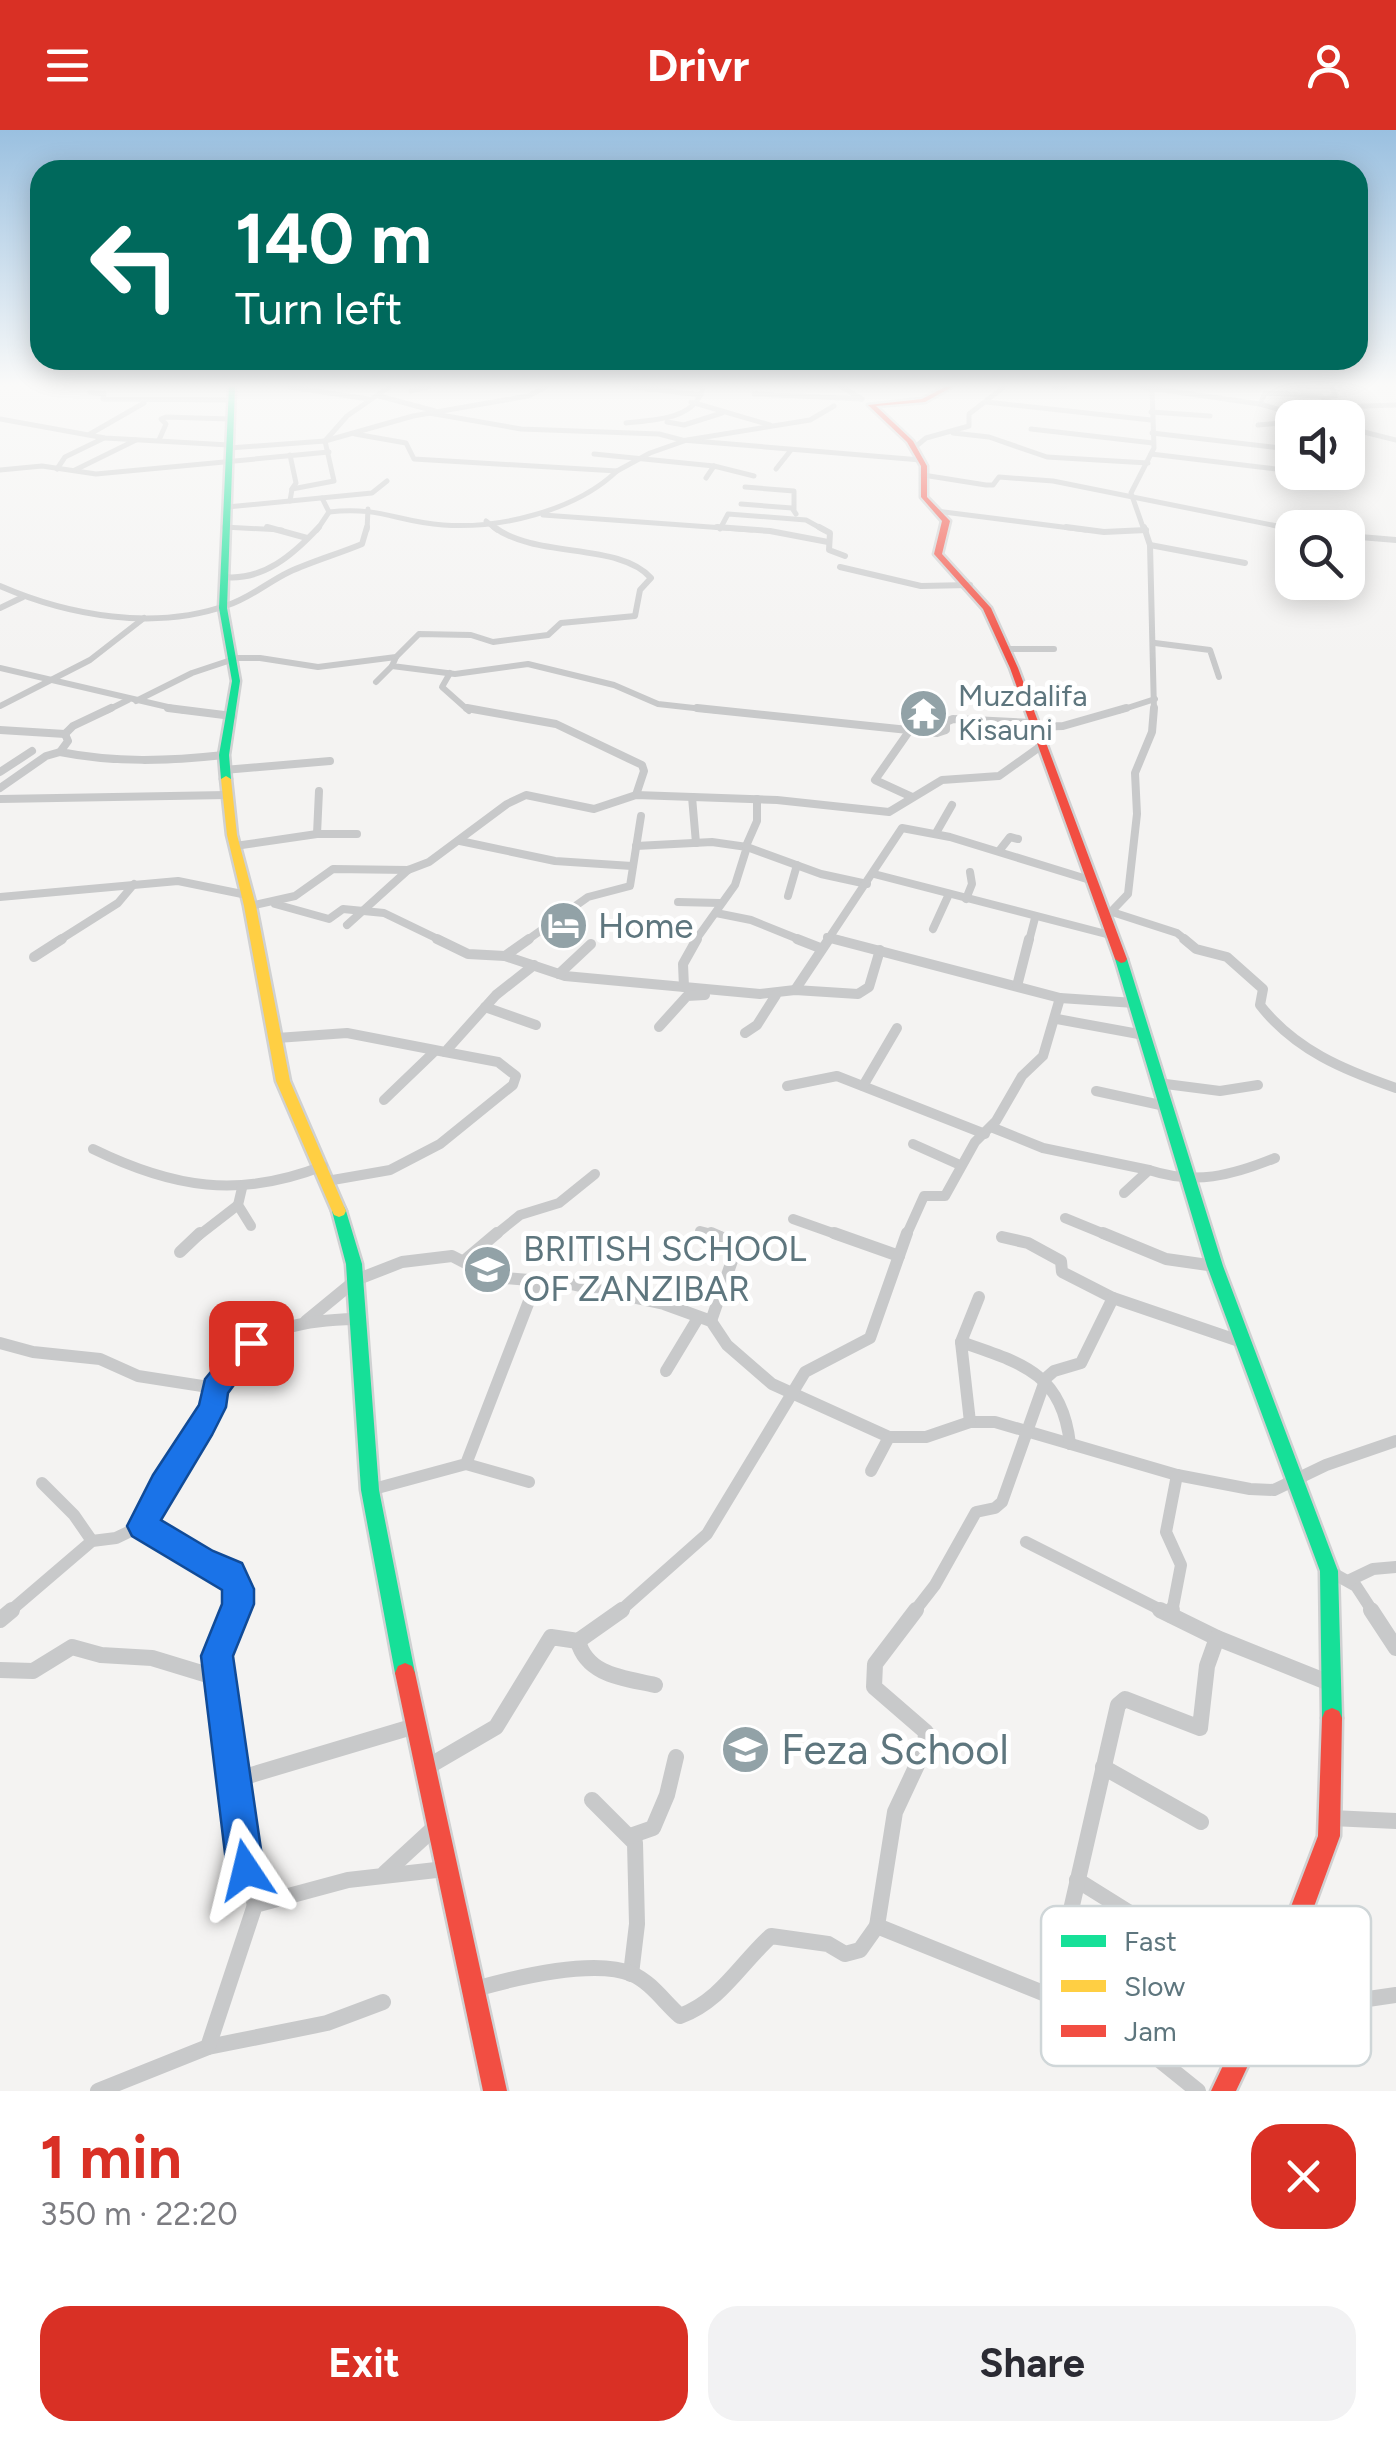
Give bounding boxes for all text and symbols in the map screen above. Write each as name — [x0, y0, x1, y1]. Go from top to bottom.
icon: menu — [40, 38, 95, 93]
text: Drivr — [647, 38, 749, 92]
icon: person — [1301, 38, 1356, 93]
text: 140 m — [235, 196, 432, 281]
icon: left — [70, 200, 200, 330]
text: Turn left — [235, 281, 402, 335]
map controls — [1275, 400, 1365, 600]
button: sound — [1275, 400, 1365, 490]
button: search — [1275, 510, 1365, 600]
place label: Muzdalifa Kisauni — [958, 677, 1088, 748]
temple icon: Muzdalifa Kisauni — [897, 687, 949, 739]
hotel icon: Home — [537, 900, 589, 952]
place label: Home — [598, 905, 693, 947]
place label: BRITISH SCHOOL OF ZANZIBAR — [523, 1228, 807, 1310]
school or university icon: BRITISH SCHOOL OF ZANZIBAR — [462, 1243, 514, 1295]
pin — [209, 1301, 294, 1386]
icon: arrive — [224, 1316, 279, 1371]
school or university icon: Feza School — [720, 1723, 772, 1775]
place label: Feza School — [781, 1724, 1009, 1775]
position arrow — [194, 1818, 298, 1922]
legend — [1041, 1906, 1371, 2066]
text: Fast — [1124, 1924, 1177, 1958]
text: Slow — [1124, 1969, 1185, 2003]
text: Jam — [1124, 2014, 1177, 2048]
text: 1 min — [40, 2121, 182, 2193]
button: close — [1251, 2124, 1356, 2229]
text: 350 m · 22:20 — [40, 2195, 238, 2233]
button: Exit — [40, 2306, 688, 2421]
button: Share — [708, 2306, 1356, 2421]

